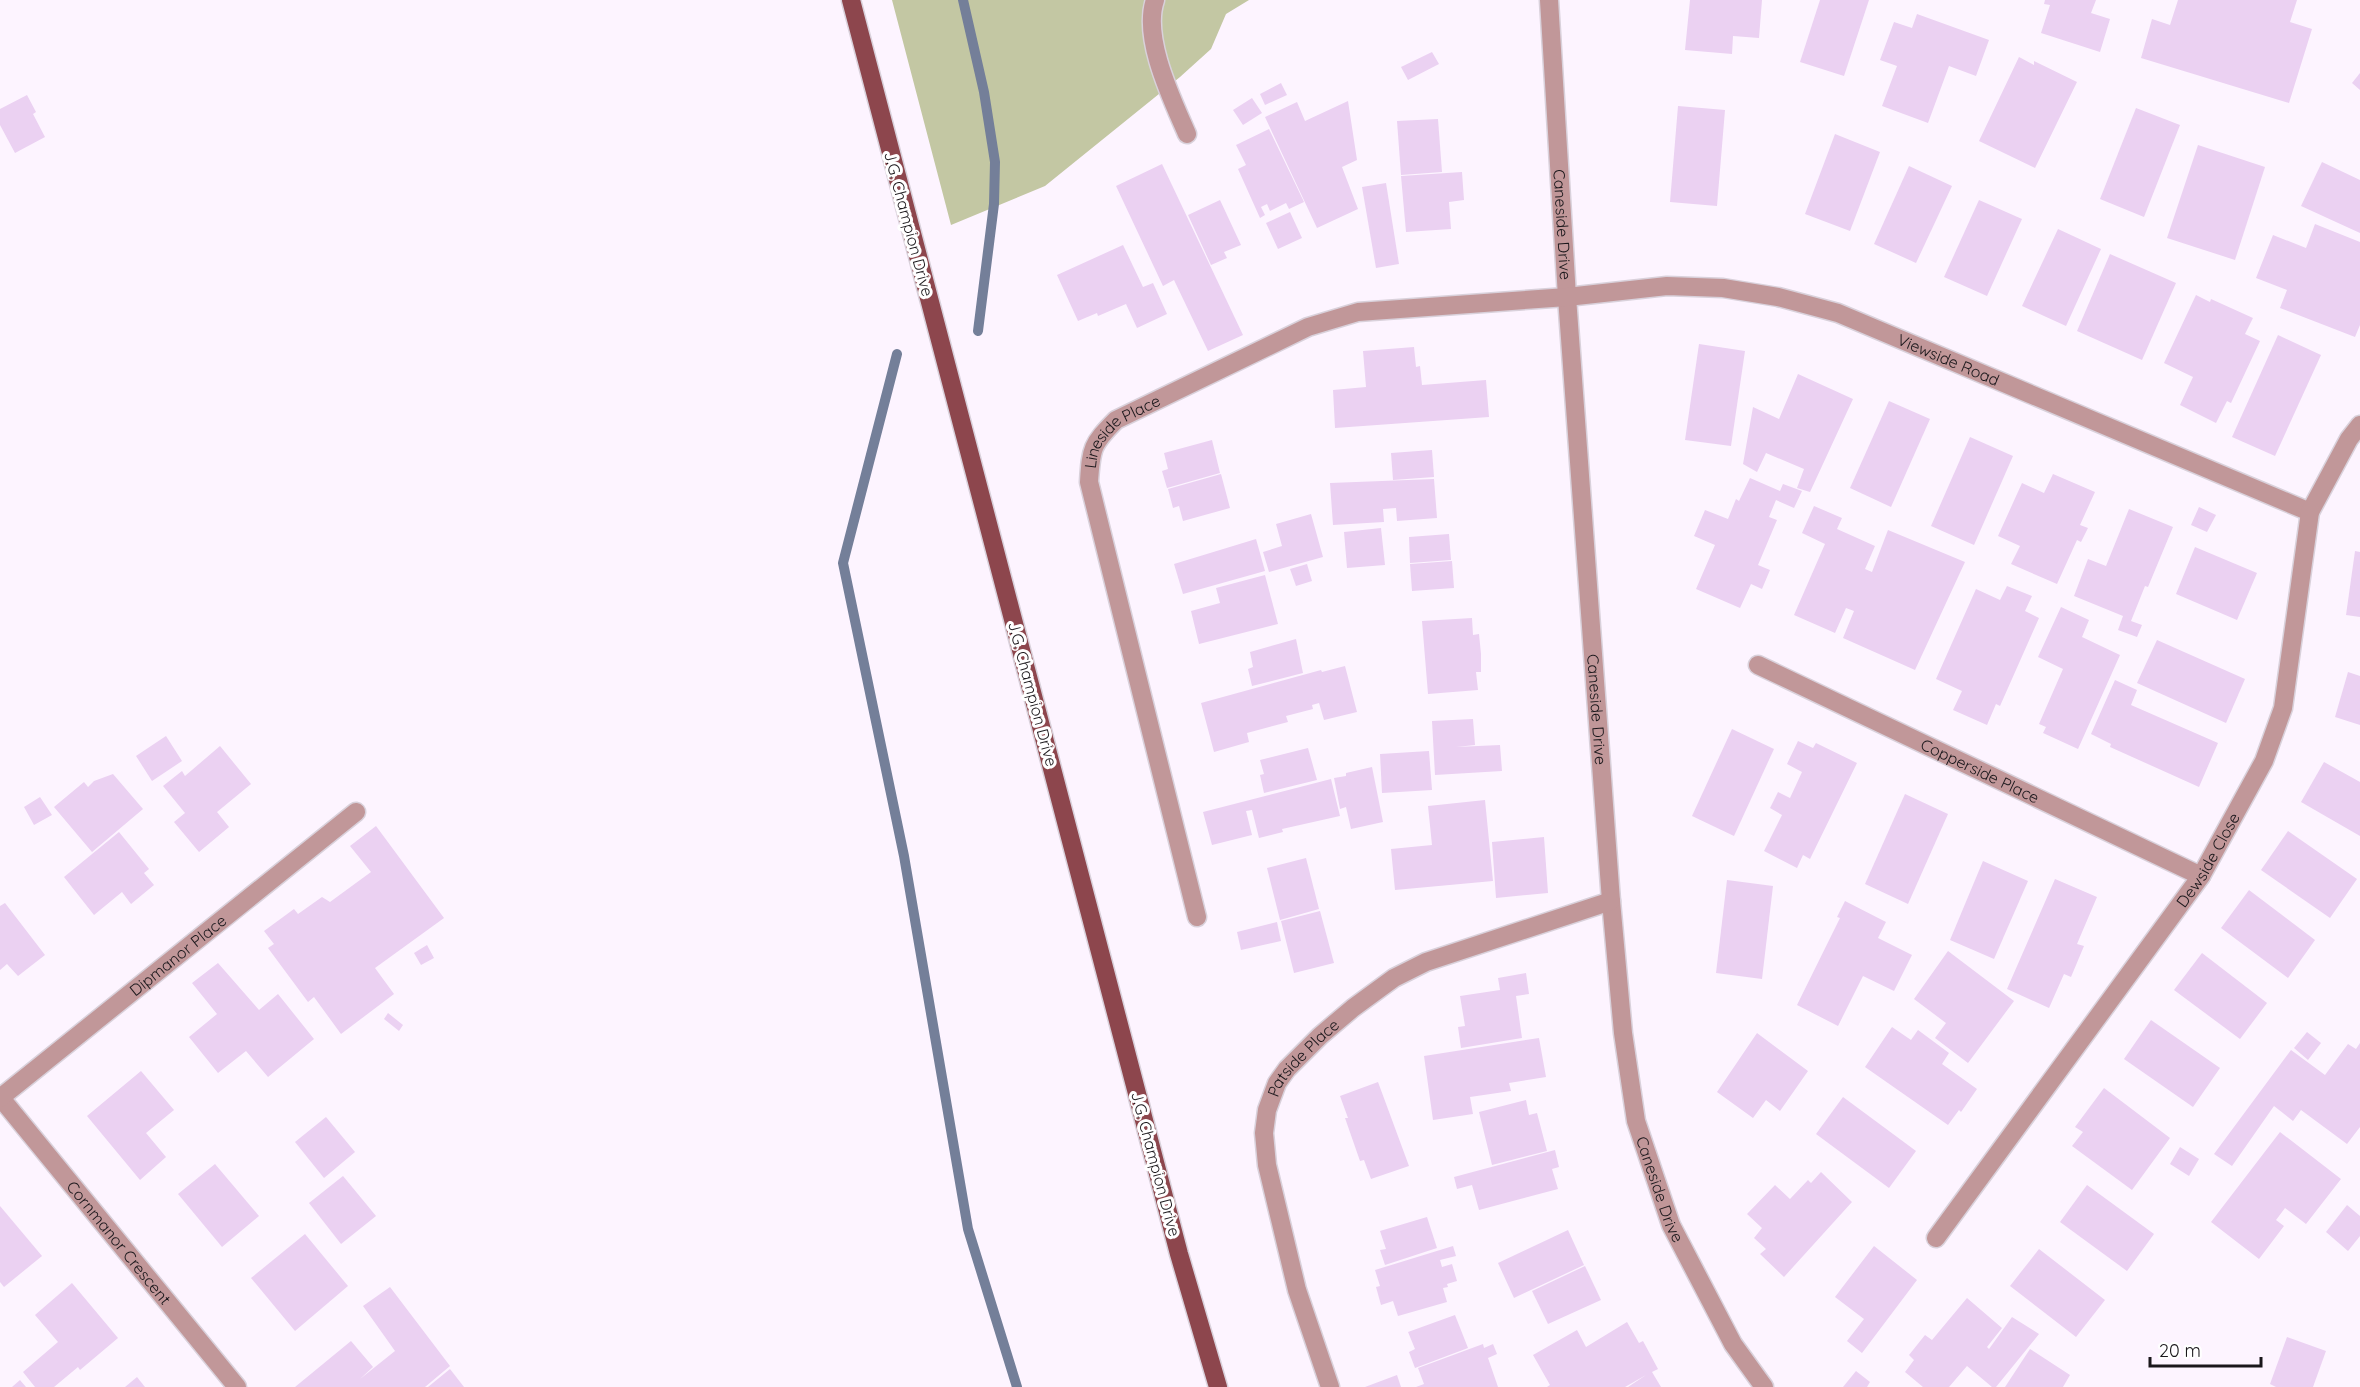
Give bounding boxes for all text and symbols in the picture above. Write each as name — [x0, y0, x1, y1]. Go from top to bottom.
street label: J.G. Champion Drive — [880, 149, 938, 299]
street label: Caneside Drive — [1549, 169, 1576, 281]
street label: Viewside Road — [1894, 329, 2003, 390]
street label: Lineside Place — [1080, 390, 1163, 469]
street label: J.G. Champion Drive — [1004, 619, 1062, 769]
street label: Caneside Drive — [1583, 653, 1611, 765]
street label: Copperside Place — [1918, 734, 2043, 808]
street label: Dewside Close — [2172, 809, 2244, 911]
street label: Dipmanor Place — [125, 910, 230, 1000]
street label: Patside Place — [1263, 1014, 1343, 1099]
street label: J.G. Champion Drive — [1127, 1089, 1185, 1239]
street label: Caneside Drive — [1632, 1134, 1688, 1246]
street label: Cornmanor Crescent — [62, 1177, 175, 1309]
scale bar — [2150, 1330, 2261, 1368]
text: 20 m — [2159, 1339, 2201, 1362]

